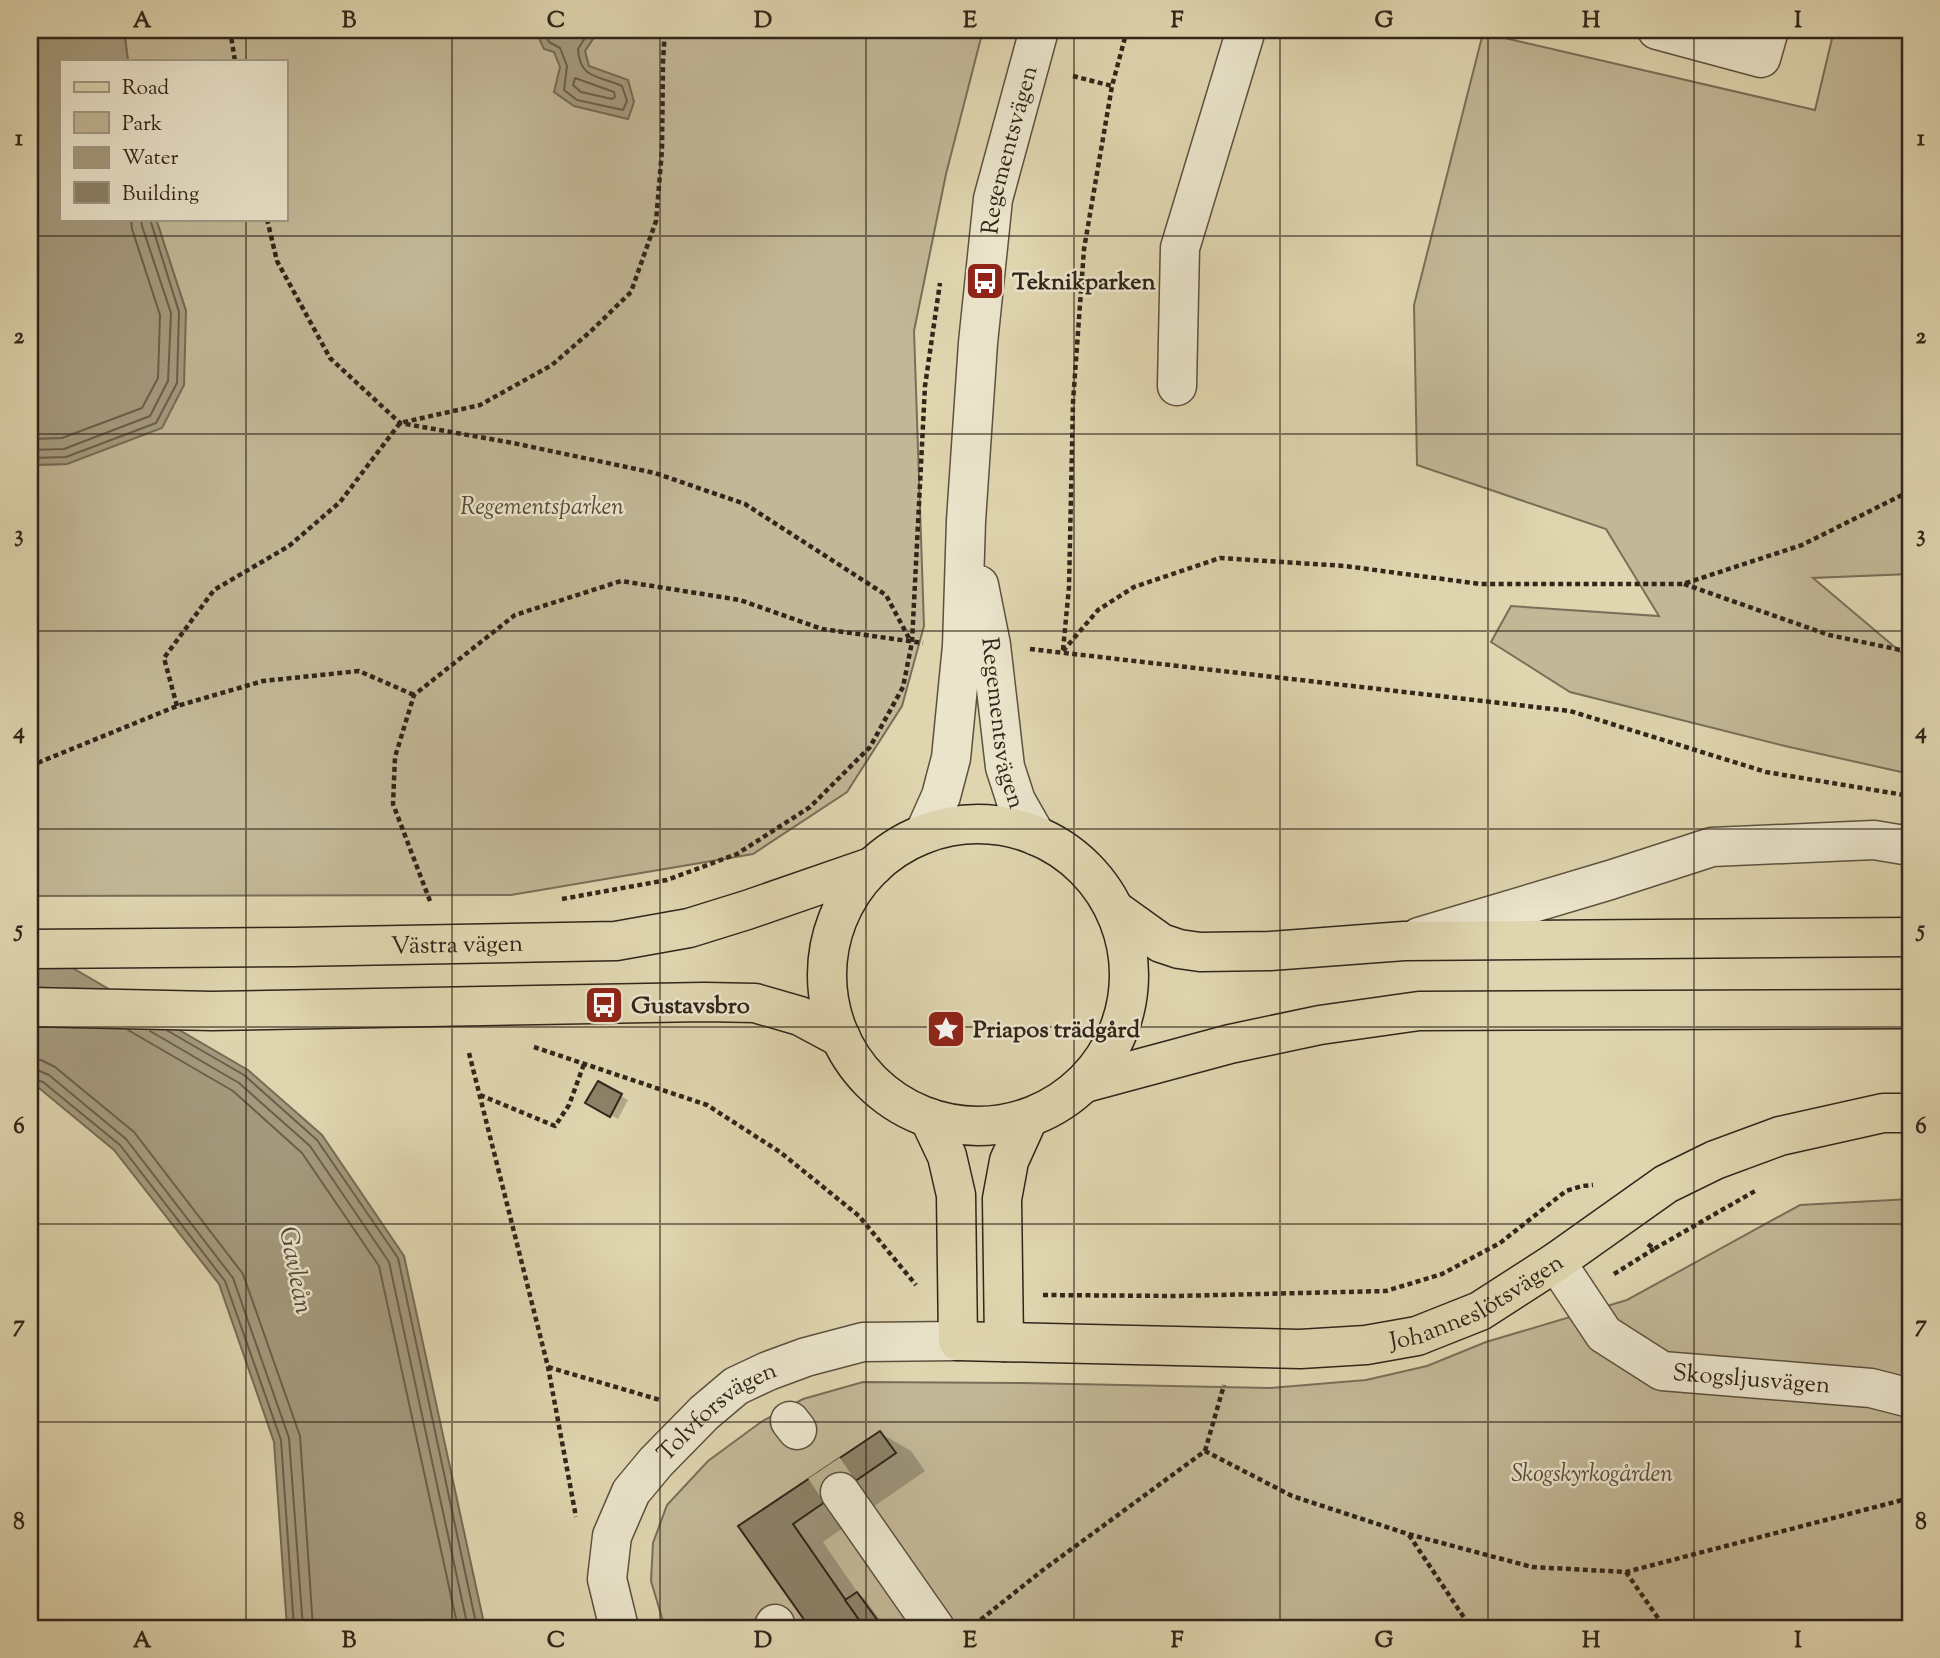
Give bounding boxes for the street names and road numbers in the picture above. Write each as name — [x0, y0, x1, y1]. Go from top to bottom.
street label: Regementsvägen — [974, 62, 1048, 236]
street label: Regementsvägen — [971, 636, 1032, 813]
street label: Västra vägen — [391, 928, 523, 964]
street label: Johanneslötsvägen — [1385, 1246, 1571, 1360]
street label: Tolvforsvägen — [650, 1354, 782, 1470]
street label: Skogsljusvägen — [1671, 1357, 1831, 1404]

